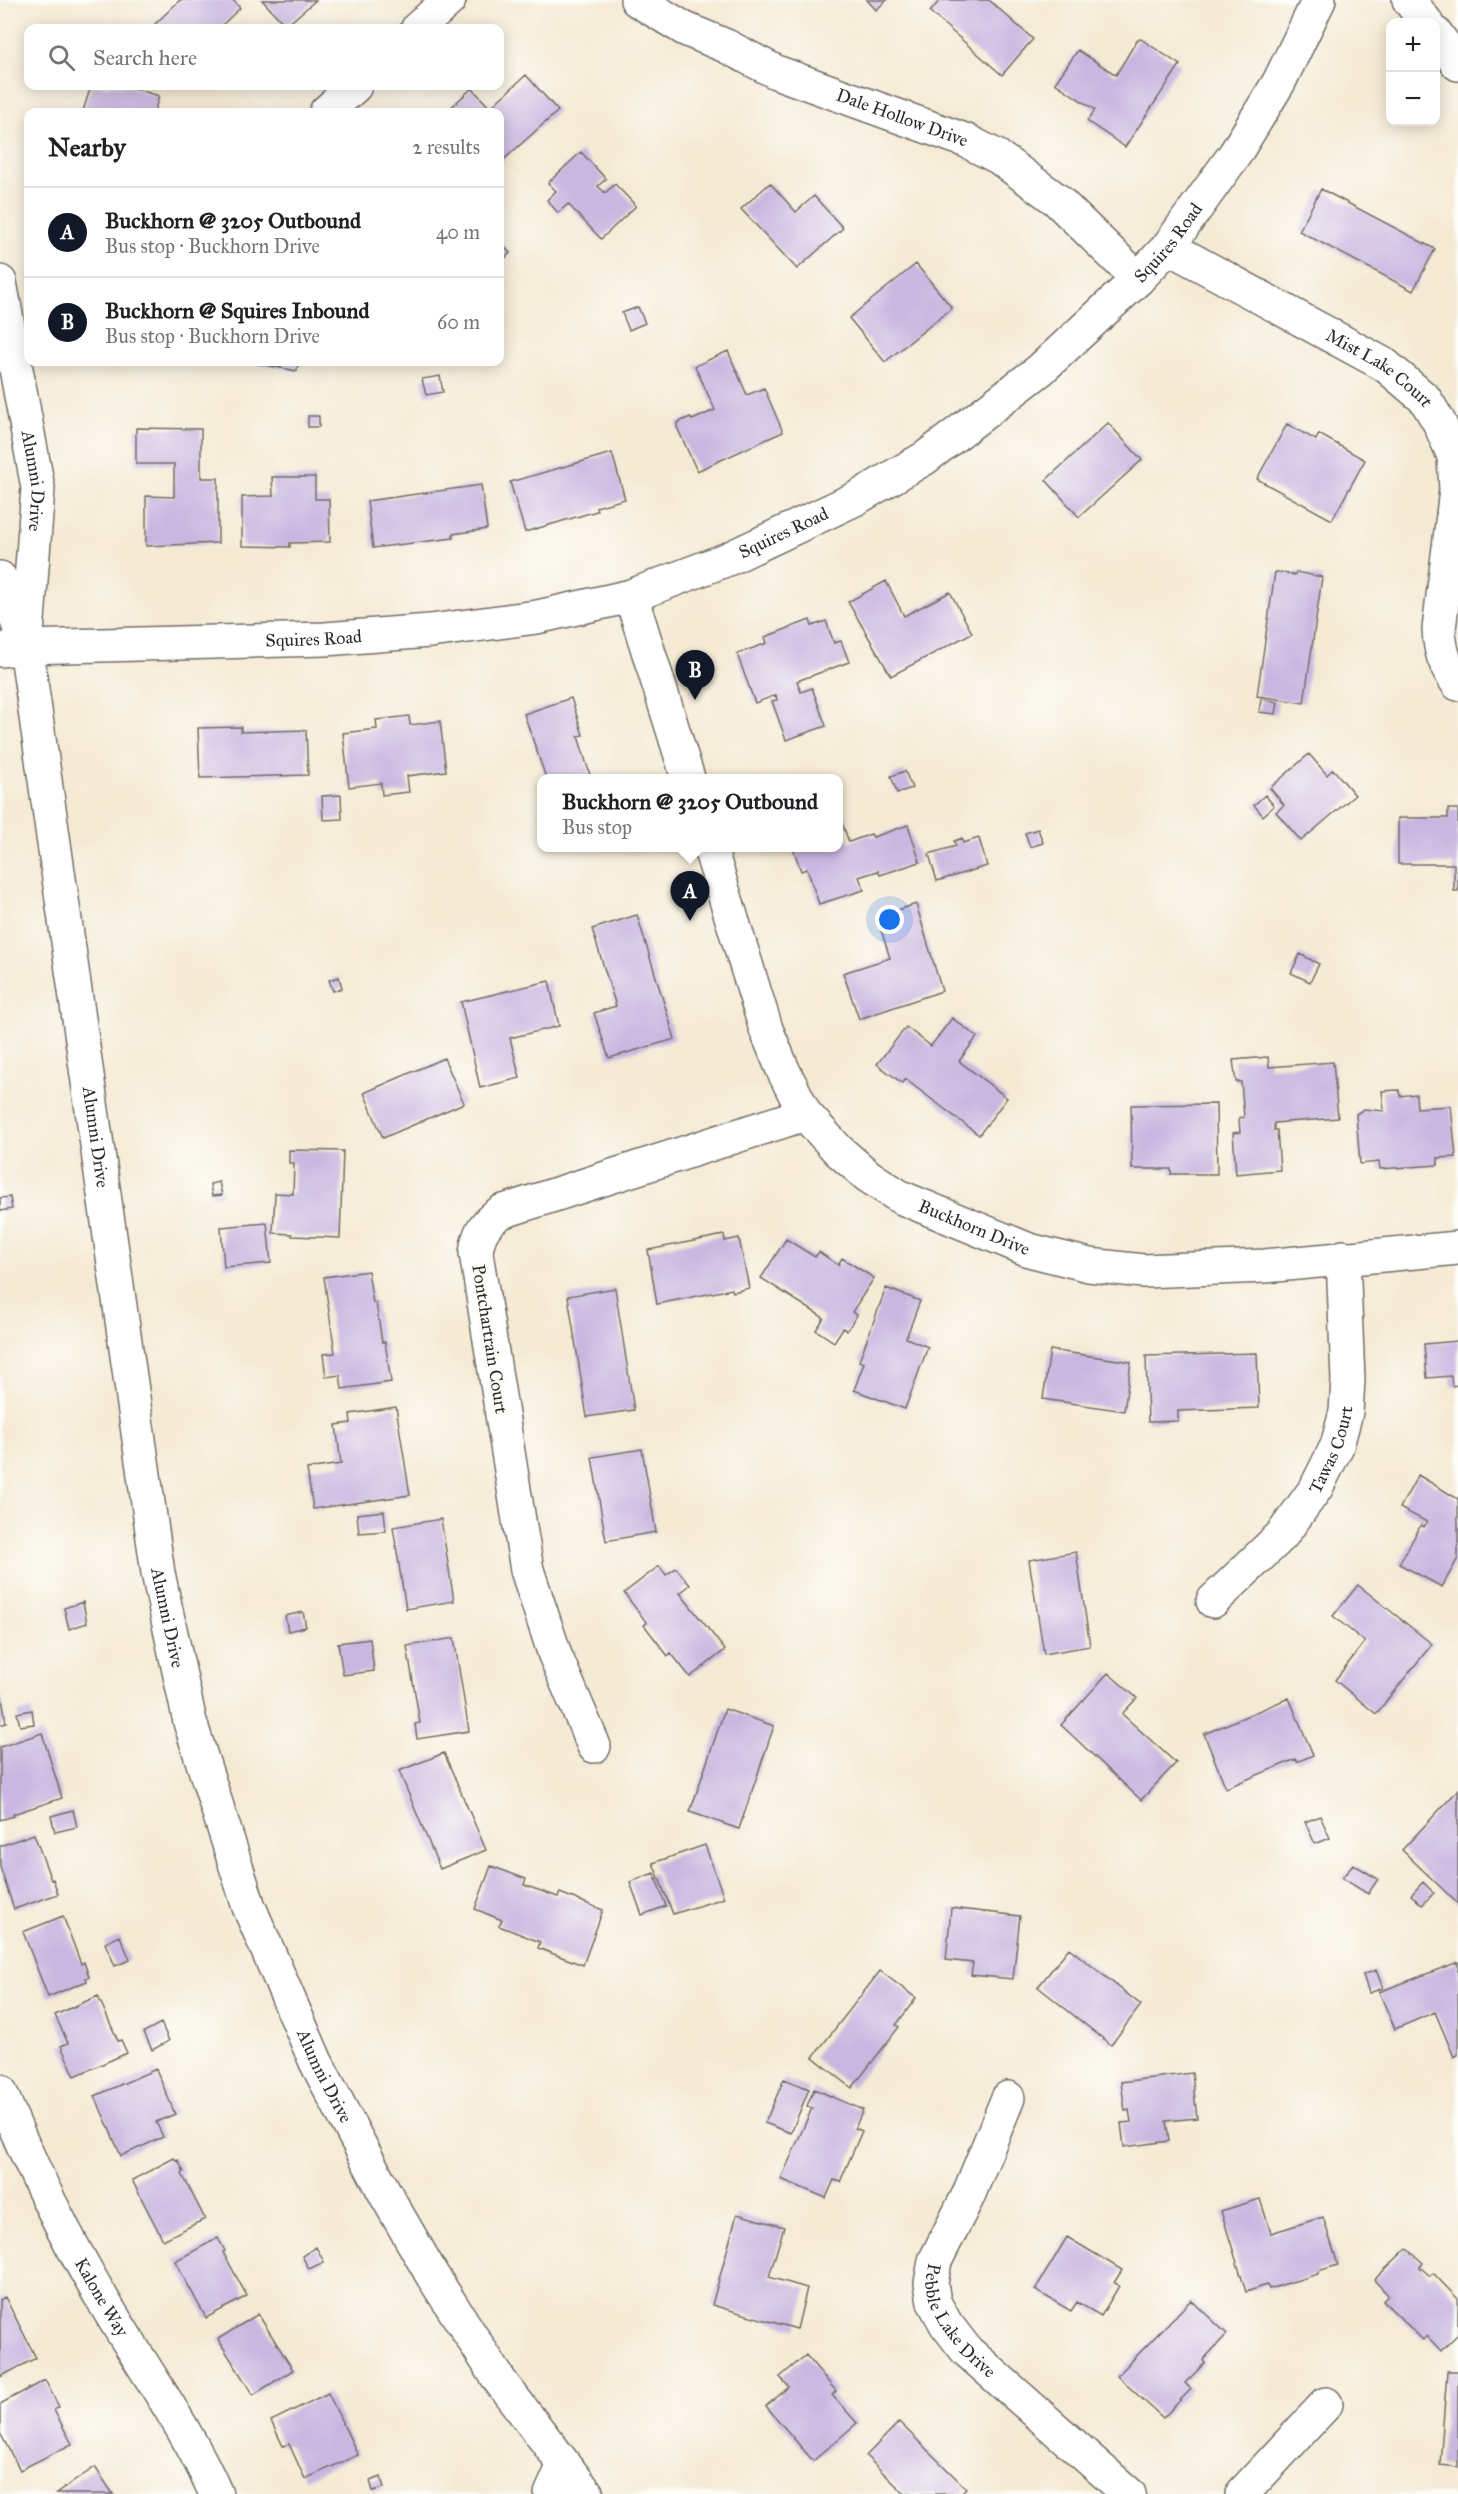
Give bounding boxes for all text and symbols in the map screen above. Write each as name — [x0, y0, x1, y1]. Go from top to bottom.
map controls — [1386, 18, 1440, 126]
button: + — [1386, 18, 1440, 72]
search box — [24, 24, 504, 90]
icon: search — [45, 41, 78, 74]
text: Search here — [93, 44, 197, 71]
button: − — [1386, 72, 1440, 126]
street label: Dale Hollow Drive — [833, 84, 971, 151]
text: Nearby — [48, 131, 126, 163]
text: 2 results — [412, 135, 480, 159]
street label: Squires Road — [1129, 199, 1207, 287]
text: Buckhorn @ 3205 Outbound — [105, 207, 361, 234]
text: A — [61, 220, 74, 244]
text: 40 m — [436, 220, 480, 244]
text: Bus stop · Buckhorn Drive — [105, 234, 320, 258]
text: Buckhorn @ Squires Inbound — [105, 297, 370, 324]
text: B — [61, 310, 74, 334]
text: 60 m — [437, 310, 480, 334]
text: Bus stop · Buckhorn Drive — [105, 324, 320, 348]
street label: Mist Lake Court — [1322, 324, 1438, 411]
street label: Alumni Drive — [16, 428, 49, 532]
street label: Squires Road — [735, 502, 832, 563]
street label: Squires Road — [265, 625, 363, 652]
pin: B — [676, 650, 714, 700]
popup — [537, 774, 843, 852]
text: Buckhorn @ 3205 Outbound — [562, 788, 818, 815]
text: Bus stop — [562, 815, 632, 839]
pin: A — [670, 872, 710, 921]
your location — [875, 905, 904, 934]
street label: Alumni Drive — [78, 1084, 114, 1189]
street label: Buckhorn Drive — [915, 1195, 1033, 1260]
street label: Pontchartrain Court — [467, 1263, 513, 1416]
street label: Tawas Court — [1304, 1405, 1357, 1497]
street label: Alumni Drive — [146, 1565, 189, 1670]
street label: Alumni Drive — [292, 2025, 357, 2127]
street label: Kalone Way — [70, 2254, 134, 2341]
street label: Pebble Lake Drive — [920, 2262, 1001, 2382]

